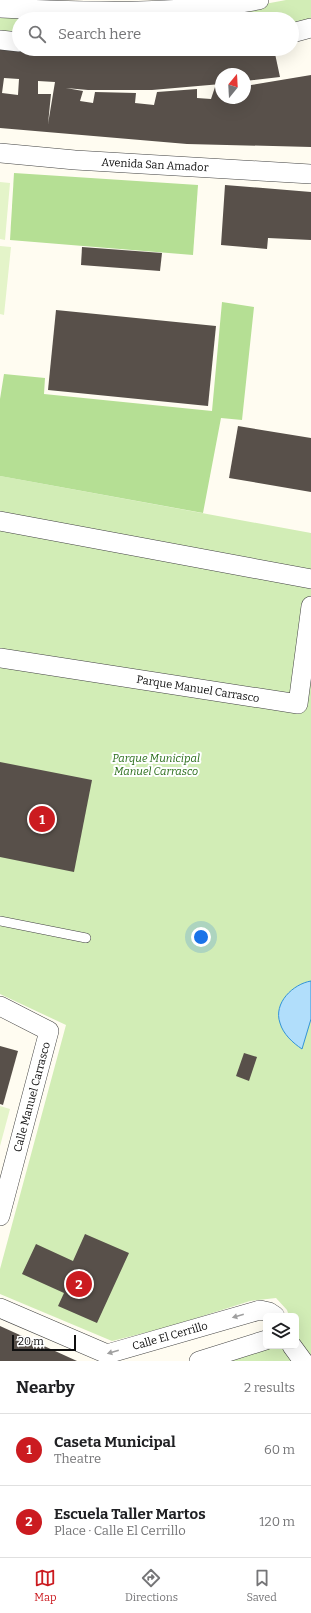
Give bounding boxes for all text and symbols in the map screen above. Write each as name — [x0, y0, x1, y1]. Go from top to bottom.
search box — [12, 12, 299, 56]
icon: search — [26, 23, 48, 45]
text: Search here — [58, 25, 141, 43]
north arrow — [215, 68, 251, 104]
street label: Avenida San Amador — [101, 156, 209, 174]
street label: Parque Manuel Carrasco — [136, 673, 260, 705]
park label: Parque Municipal Manuel Carrasco — [112, 752, 200, 778]
pin: 1 — [29, 804, 55, 834]
your location — [191, 927, 211, 947]
street label: Calle Manuel Carrasco — [11, 1041, 53, 1153]
pin: 2 — [66, 1269, 92, 1299]
one-way arrow — [232, 1313, 244, 1319]
map controls — [263, 1313, 299, 1349]
button: layers — [263, 1313, 299, 1349]
street label: Calle El Cerrillo — [131, 1319, 209, 1353]
scale bar — [12, 1333, 76, 1352]
text: 20 m — [18, 1335, 44, 1348]
one-way arrow — [107, 1349, 119, 1355]
text: Nearby — [16, 1377, 75, 1398]
text: 2 results — [244, 1380, 295, 1395]
text: Caseta Municipal — [54, 1433, 176, 1451]
text: 1 — [26, 1442, 32, 1457]
text: 60 m — [264, 1442, 295, 1457]
text: Theatre — [54, 1451, 101, 1466]
text: Escuela Taller Martos — [54, 1505, 206, 1523]
text: 2 — [25, 1514, 33, 1529]
text: 120 m — [259, 1514, 295, 1529]
text: Place · Calle El Cerrillo — [54, 1523, 186, 1538]
tab: Map — [34, 1567, 56, 1604]
tab: Directions — [125, 1567, 178, 1604]
tab: Saved — [246, 1567, 277, 1604]

